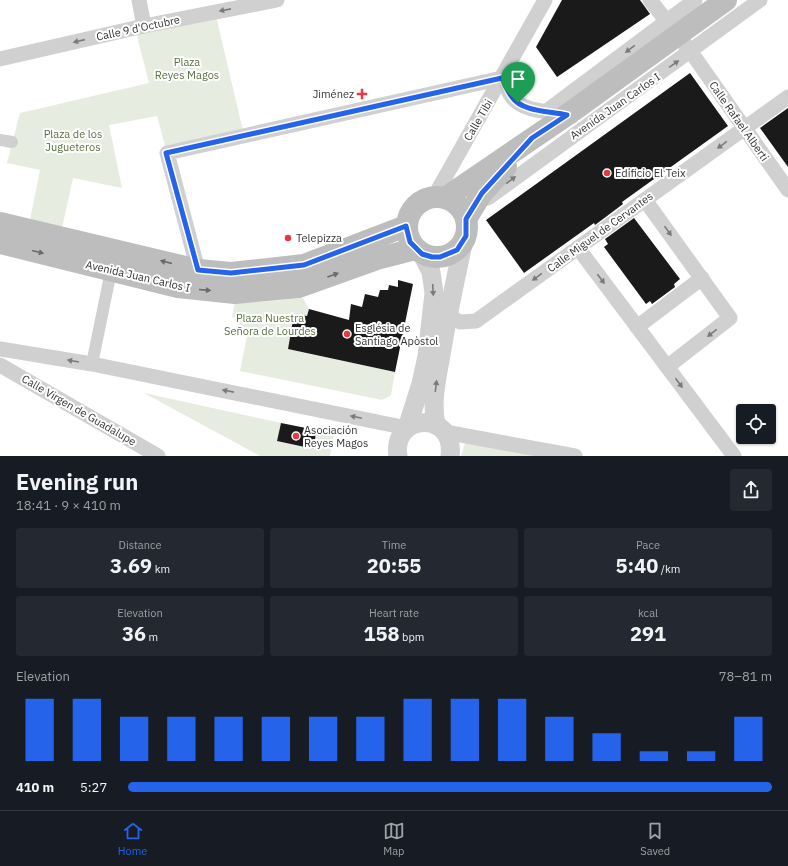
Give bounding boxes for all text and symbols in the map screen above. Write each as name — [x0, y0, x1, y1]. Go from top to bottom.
one-way arrow — [219, 7, 231, 13]
street label: Calle 9 d'Octubre — [95, 12, 181, 44]
one-way arrow — [73, 39, 85, 45]
one-way arrow — [625, 44, 636, 53]
park label: Plaza Reyes Magos — [155, 55, 219, 82]
one-way arrow — [669, 60, 679, 68]
pin — [501, 62, 535, 103]
icon: arrive — [507, 68, 529, 90]
street label: Avenida Juan Carlos I — [567, 70, 663, 142]
street label: Calle Rafael Alberti — [706, 78, 772, 164]
place label: Jiménez — [313, 87, 354, 101]
marker: Jiménez — [357, 89, 367, 99]
street label: Calle Tibi — [461, 97, 495, 143]
park label: Plaza de los Jugueteros — [44, 127, 102, 154]
one-way arrow — [717, 141, 727, 149]
place label: Edificio El Teix — [615, 166, 686, 180]
marker: Edificio El Teix — [602, 168, 612, 178]
one-way arrow — [506, 176, 517, 184]
street label: Calle Miguel de Cervantes — [544, 189, 656, 275]
one-way arrow — [664, 226, 672, 237]
place label: Telepizza — [296, 231, 342, 245]
marker: Telepizza — [283, 233, 293, 243]
one-way arrow — [32, 250, 44, 256]
street label: Avenida Juan Carlos I — [84, 257, 192, 295]
one-way arrow — [160, 259, 172, 265]
one-way arrow — [327, 271, 339, 277]
one-way arrow — [531, 273, 542, 281]
one-way arrow — [597, 274, 605, 284]
one-way arrow — [430, 284, 436, 297]
one-way arrow — [199, 286, 212, 293]
park label: Plaza Nuestra Señora de Lourdes — [224, 311, 316, 338]
place label: Església de Santiago Apòstol — [355, 321, 438, 348]
one-way arrow — [707, 328, 718, 337]
marker: Església de Santiago Apòstol — [342, 329, 352, 339]
one-way arrow — [67, 358, 79, 364]
street label: Calle Virgen de Guadalupe — [19, 371, 139, 449]
one-way arrow — [675, 378, 683, 388]
one-way arrow — [432, 380, 439, 392]
one-way arrow — [222, 388, 234, 394]
map controls — [736, 404, 776, 444]
button: locate — [736, 404, 776, 444]
one-way arrow — [349, 414, 362, 420]
place label: Asociación Reyes Magos — [304, 423, 368, 450]
marker: Asociación Reyes Magos — [291, 431, 301, 441]
text: Evening run — [16, 467, 138, 496]
button: share — [730, 469, 772, 511]
text: 18:41 · 9 × 410 m — [16, 497, 121, 514]
text: Distance — [119, 538, 161, 552]
text: Time — [382, 538, 406, 552]
text: Pace — [636, 538, 660, 552]
text: 3.69 — [110, 552, 152, 579]
text: 20:55 — [367, 552, 421, 579]
text: 5:40 — [616, 552, 658, 579]
text: km — [152, 562, 170, 576]
text: /km — [658, 562, 680, 576]
text: Elevation — [117, 606, 163, 620]
text: Heart rate — [369, 606, 419, 620]
text: kcal — [638, 606, 658, 620]
text: 36 — [122, 620, 146, 647]
text: 158 — [364, 620, 400, 647]
text: 291 — [630, 620, 666, 647]
text: m — [146, 630, 158, 644]
text: bpm — [400, 630, 424, 644]
text: Elevation — [16, 668, 70, 685]
text: 78–81 m — [719, 668, 772, 685]
text: 410 m — [16, 779, 54, 796]
text: 5:27 — [80, 779, 107, 796]
tab: Home — [118, 820, 147, 858]
tab: Map — [383, 820, 405, 858]
tab: Saved — [640, 820, 670, 858]

